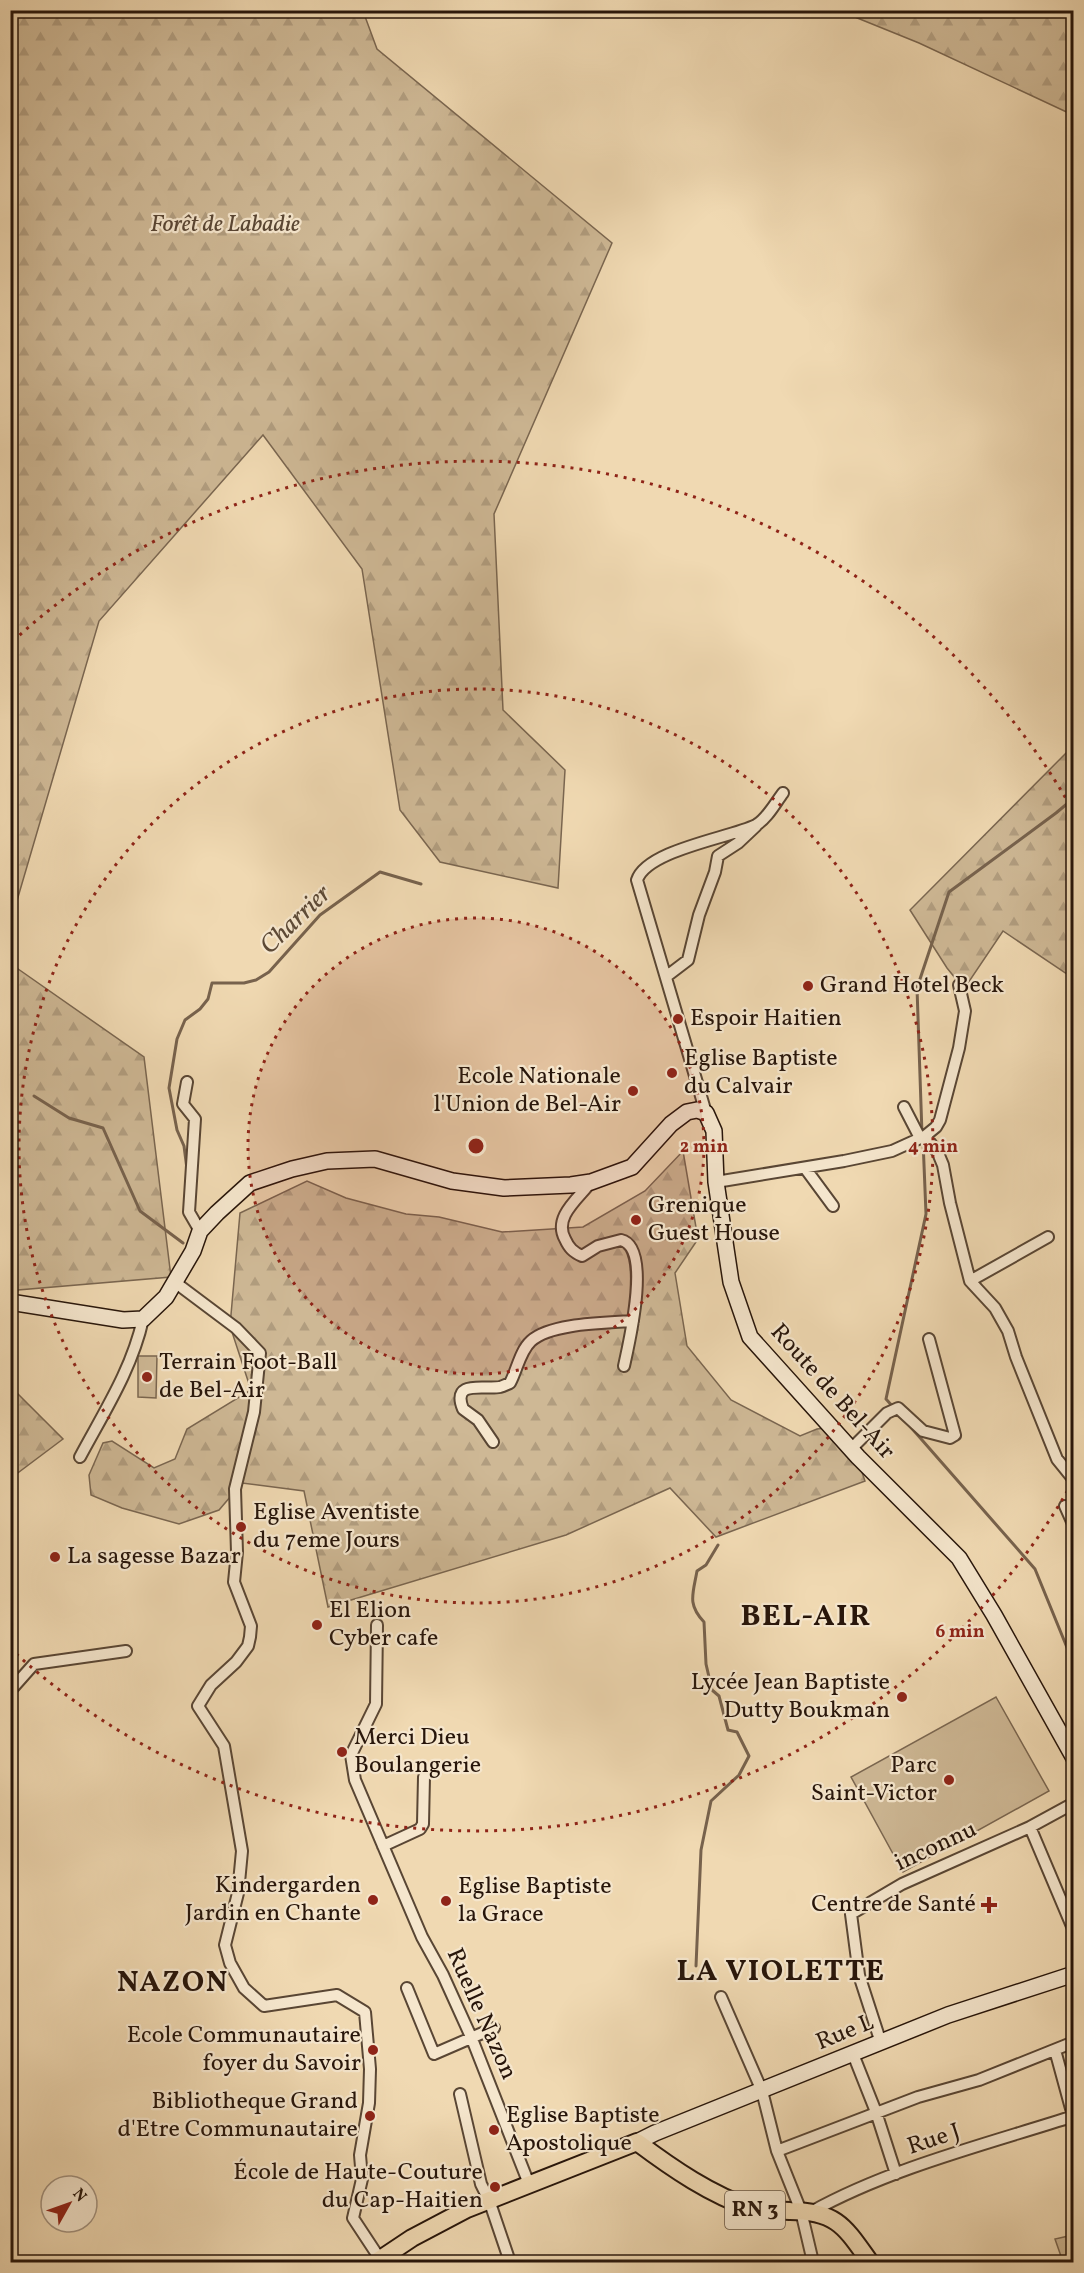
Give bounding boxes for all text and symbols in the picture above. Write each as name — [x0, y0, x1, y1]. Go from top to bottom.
park label: Forêt de Labadie — [150, 208, 300, 242]
water label: Charrier — [252, 877, 340, 963]
place label: Grand Hotel Beck — [820, 969, 1004, 1003]
marker: Grand Hotel Beck — [801, 979, 815, 993]
place label: Espoir Haitien — [690, 1002, 842, 1036]
marker: Espoir Haitien — [671, 1012, 685, 1026]
place label: Eglise Baptiste du Calvair — [684, 1042, 838, 1104]
place label: Ecole Nationale l'Union de Bel-Air — [433, 1060, 621, 1122]
marker: Eglise Baptiste du Calvair — [665, 1066, 679, 1080]
marker: Ecole Nationale l'Union de Bel-Air — [626, 1084, 640, 1098]
text: 2 min — [680, 1135, 728, 1160]
text: 4 min — [908, 1135, 958, 1160]
centre of rings — [466, 1136, 486, 1156]
place label: Grenique Guest House — [648, 1189, 780, 1251]
marker: Grenique Guest House — [629, 1213, 643, 1227]
street label: Route de Bel-Air — [762, 1316, 902, 1468]
place label: Terrain Foot-Ball de Bel-Air — [159, 1346, 338, 1408]
marker: Terrain Foot-Ball de Bel-Air — [140, 1370, 154, 1384]
place label: Eglise Aventiste du 7eme Jours — [253, 1496, 420, 1558]
marker: Eglise Aventiste du 7eme Jours — [234, 1520, 248, 1534]
place label: La sagesse Bazar — [67, 1540, 241, 1574]
marker: La sagesse Bazar — [48, 1550, 62, 1564]
place label: El Elion Cyber cafe — [329, 1594, 438, 1656]
district label: BEL-AIR — [740, 1596, 872, 1638]
marker: El Elion Cyber cafe — [310, 1618, 324, 1632]
text: 6 min — [935, 1620, 985, 1645]
place label: Lycée Jean Baptiste Dutty Boukman — [691, 1666, 890, 1728]
marker: Lycée Jean Baptiste Dutty Boukman — [895, 1690, 909, 1704]
place label: Merci Dieu Boulangerie — [354, 1721, 481, 1783]
marker: Merci Dieu Boulangerie — [335, 1745, 349, 1759]
place label: Parc Saint-Victor — [811, 1749, 937, 1811]
marker: Parc Saint-Victor — [942, 1773, 956, 1787]
street label: inconnu — [889, 1813, 983, 1881]
place label: Kindergarden Jardin en Chante — [185, 1869, 361, 1931]
place label: Eglise Baptiste la Grace — [458, 1870, 612, 1932]
place label: Centre de Santé — [811, 1888, 976, 1922]
marker: Kindergarden Jardin en Chante — [366, 1893, 380, 1907]
marker: Eglise Baptiste la Grace — [439, 1894, 453, 1908]
marker: Centre de Santé — [980, 1896, 998, 1914]
street label: Ruelle Nazon — [437, 1943, 525, 2085]
district label: LA VIOLETTE — [676, 1951, 886, 1993]
district label: NAZON — [117, 1962, 229, 2004]
street label: Rue L — [811, 2006, 879, 2060]
place label: Ecole Communautaire foyer du Savoir — [127, 2019, 361, 2081]
marker: Ecole Communautaire foyer du Savoir — [366, 2043, 380, 2057]
place label: Bibliotheque Grand d'Etre Communautaire — [118, 2085, 358, 2147]
place label: Eglise Baptiste Apostolique — [506, 2099, 660, 2161]
marker: Bibliotheque Grand d'Etre Communautaire — [363, 2109, 377, 2123]
street label: Rue J — [903, 2115, 965, 2165]
marker: Eglise Baptiste Apostolique — [487, 2123, 501, 2137]
place label: École de Haute-Couture du Cap-Haitien — [233, 2156, 483, 2218]
north arrow — [39, 2174, 99, 2234]
marker: École de Haute-Couture du Cap-Haitien — [488, 2180, 502, 2194]
text: N — [67, 2184, 91, 2207]
road number: RN 3 — [725, 2191, 785, 2229]

